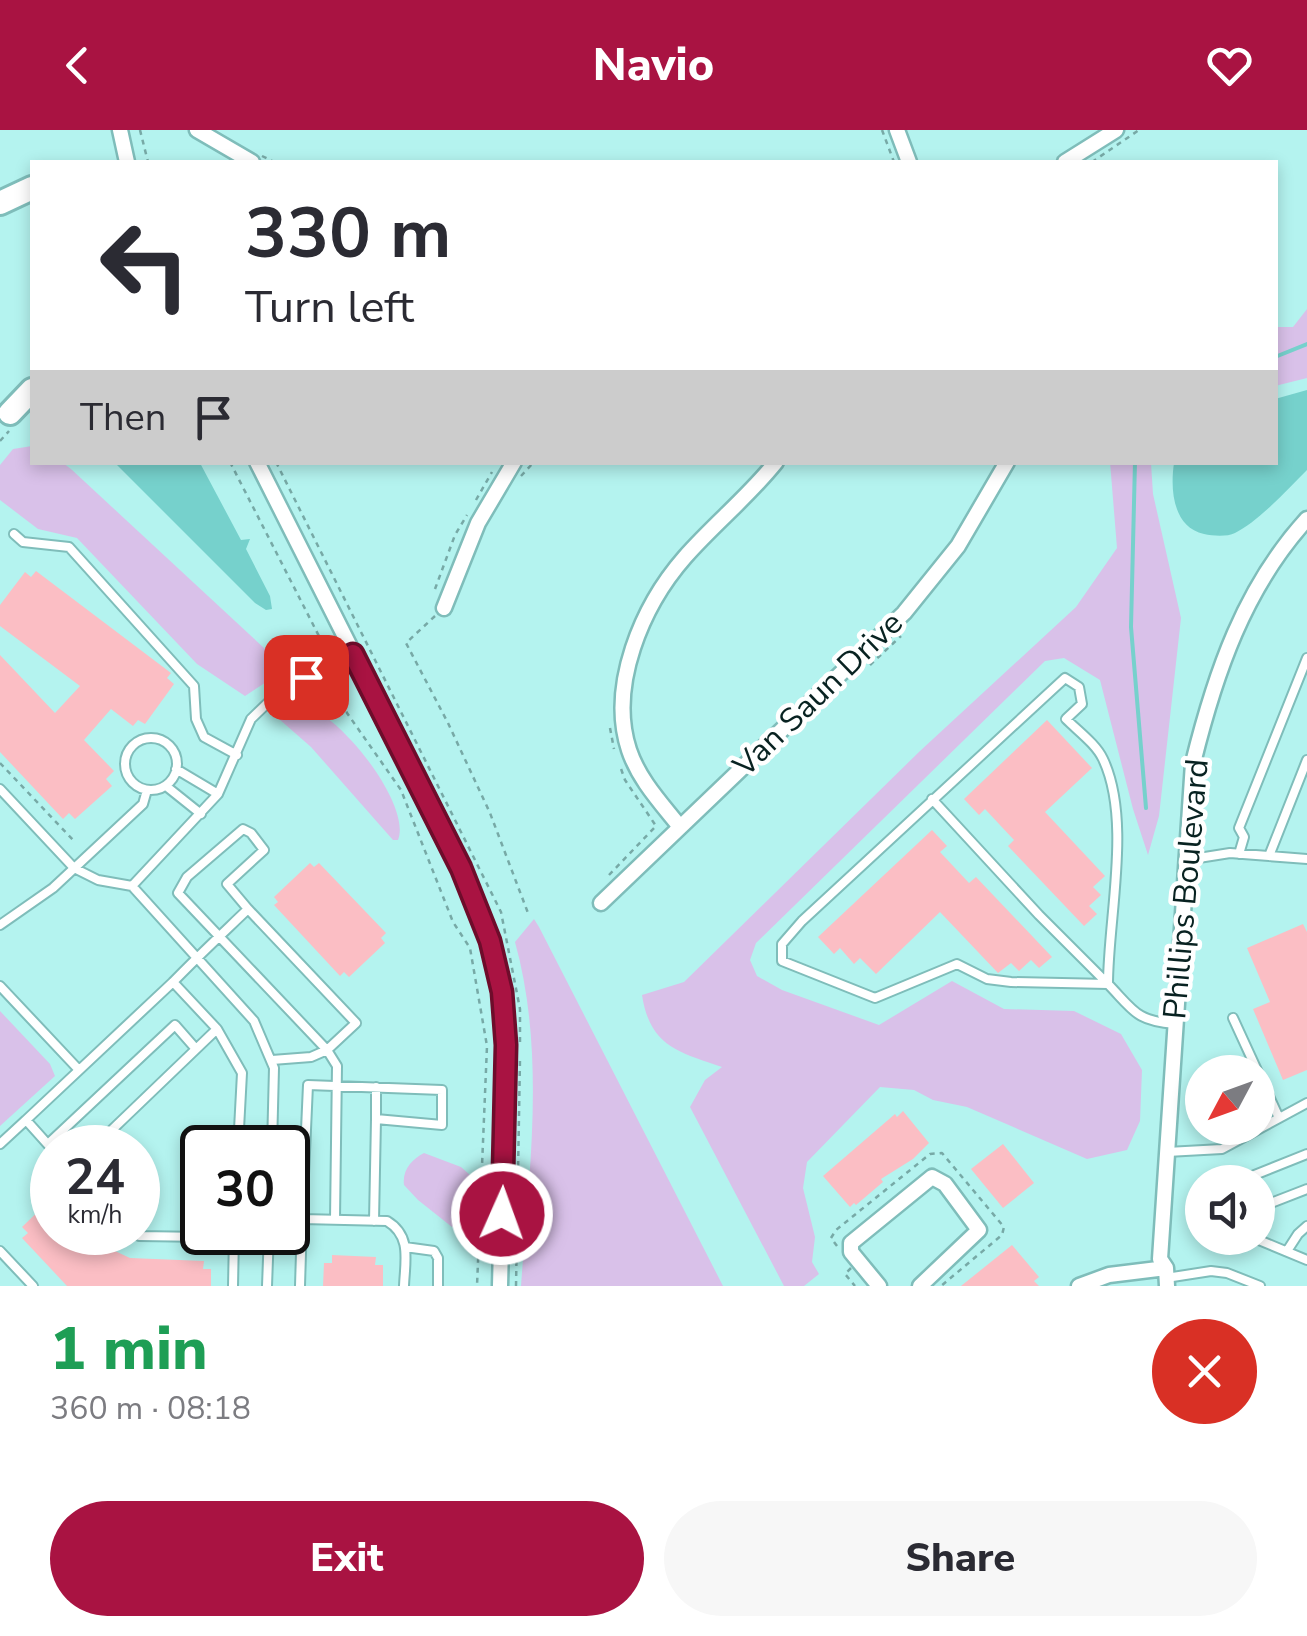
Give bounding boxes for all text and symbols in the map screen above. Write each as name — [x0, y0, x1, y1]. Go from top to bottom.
text: Navio — [593, 35, 714, 96]
icon: back — [50, 38, 105, 93]
icon: heart — [1202, 38, 1257, 93]
text: 330 m — [245, 186, 451, 282]
icon: left — [80, 200, 210, 330]
text: Turn left — [245, 277, 414, 338]
icon: arrive — [186, 390, 241, 445]
text: Then — [80, 392, 166, 443]
street label: Van Saun Drive — [723, 602, 912, 787]
pin — [264, 635, 349, 720]
icon: arrive — [279, 650, 334, 705]
street label: Phillips Boulevard — [1153, 757, 1219, 1021]
north arrow — [1185, 1055, 1275, 1145]
map controls — [1185, 1055, 1275, 1255]
speed limit sign: 30 — [180, 1125, 310, 1255]
text: 24 — [65, 1143, 125, 1212]
position arrow — [450, 1162, 554, 1266]
button: sound — [1185, 1165, 1275, 1255]
text: km/h — [67, 1198, 123, 1232]
text: 1 min — [50, 1308, 208, 1390]
button: close — [1152, 1319, 1257, 1424]
text: 360 m · 08:18 — [50, 1387, 251, 1430]
button: Exit — [50, 1501, 644, 1616]
button: Share — [664, 1501, 1257, 1616]

